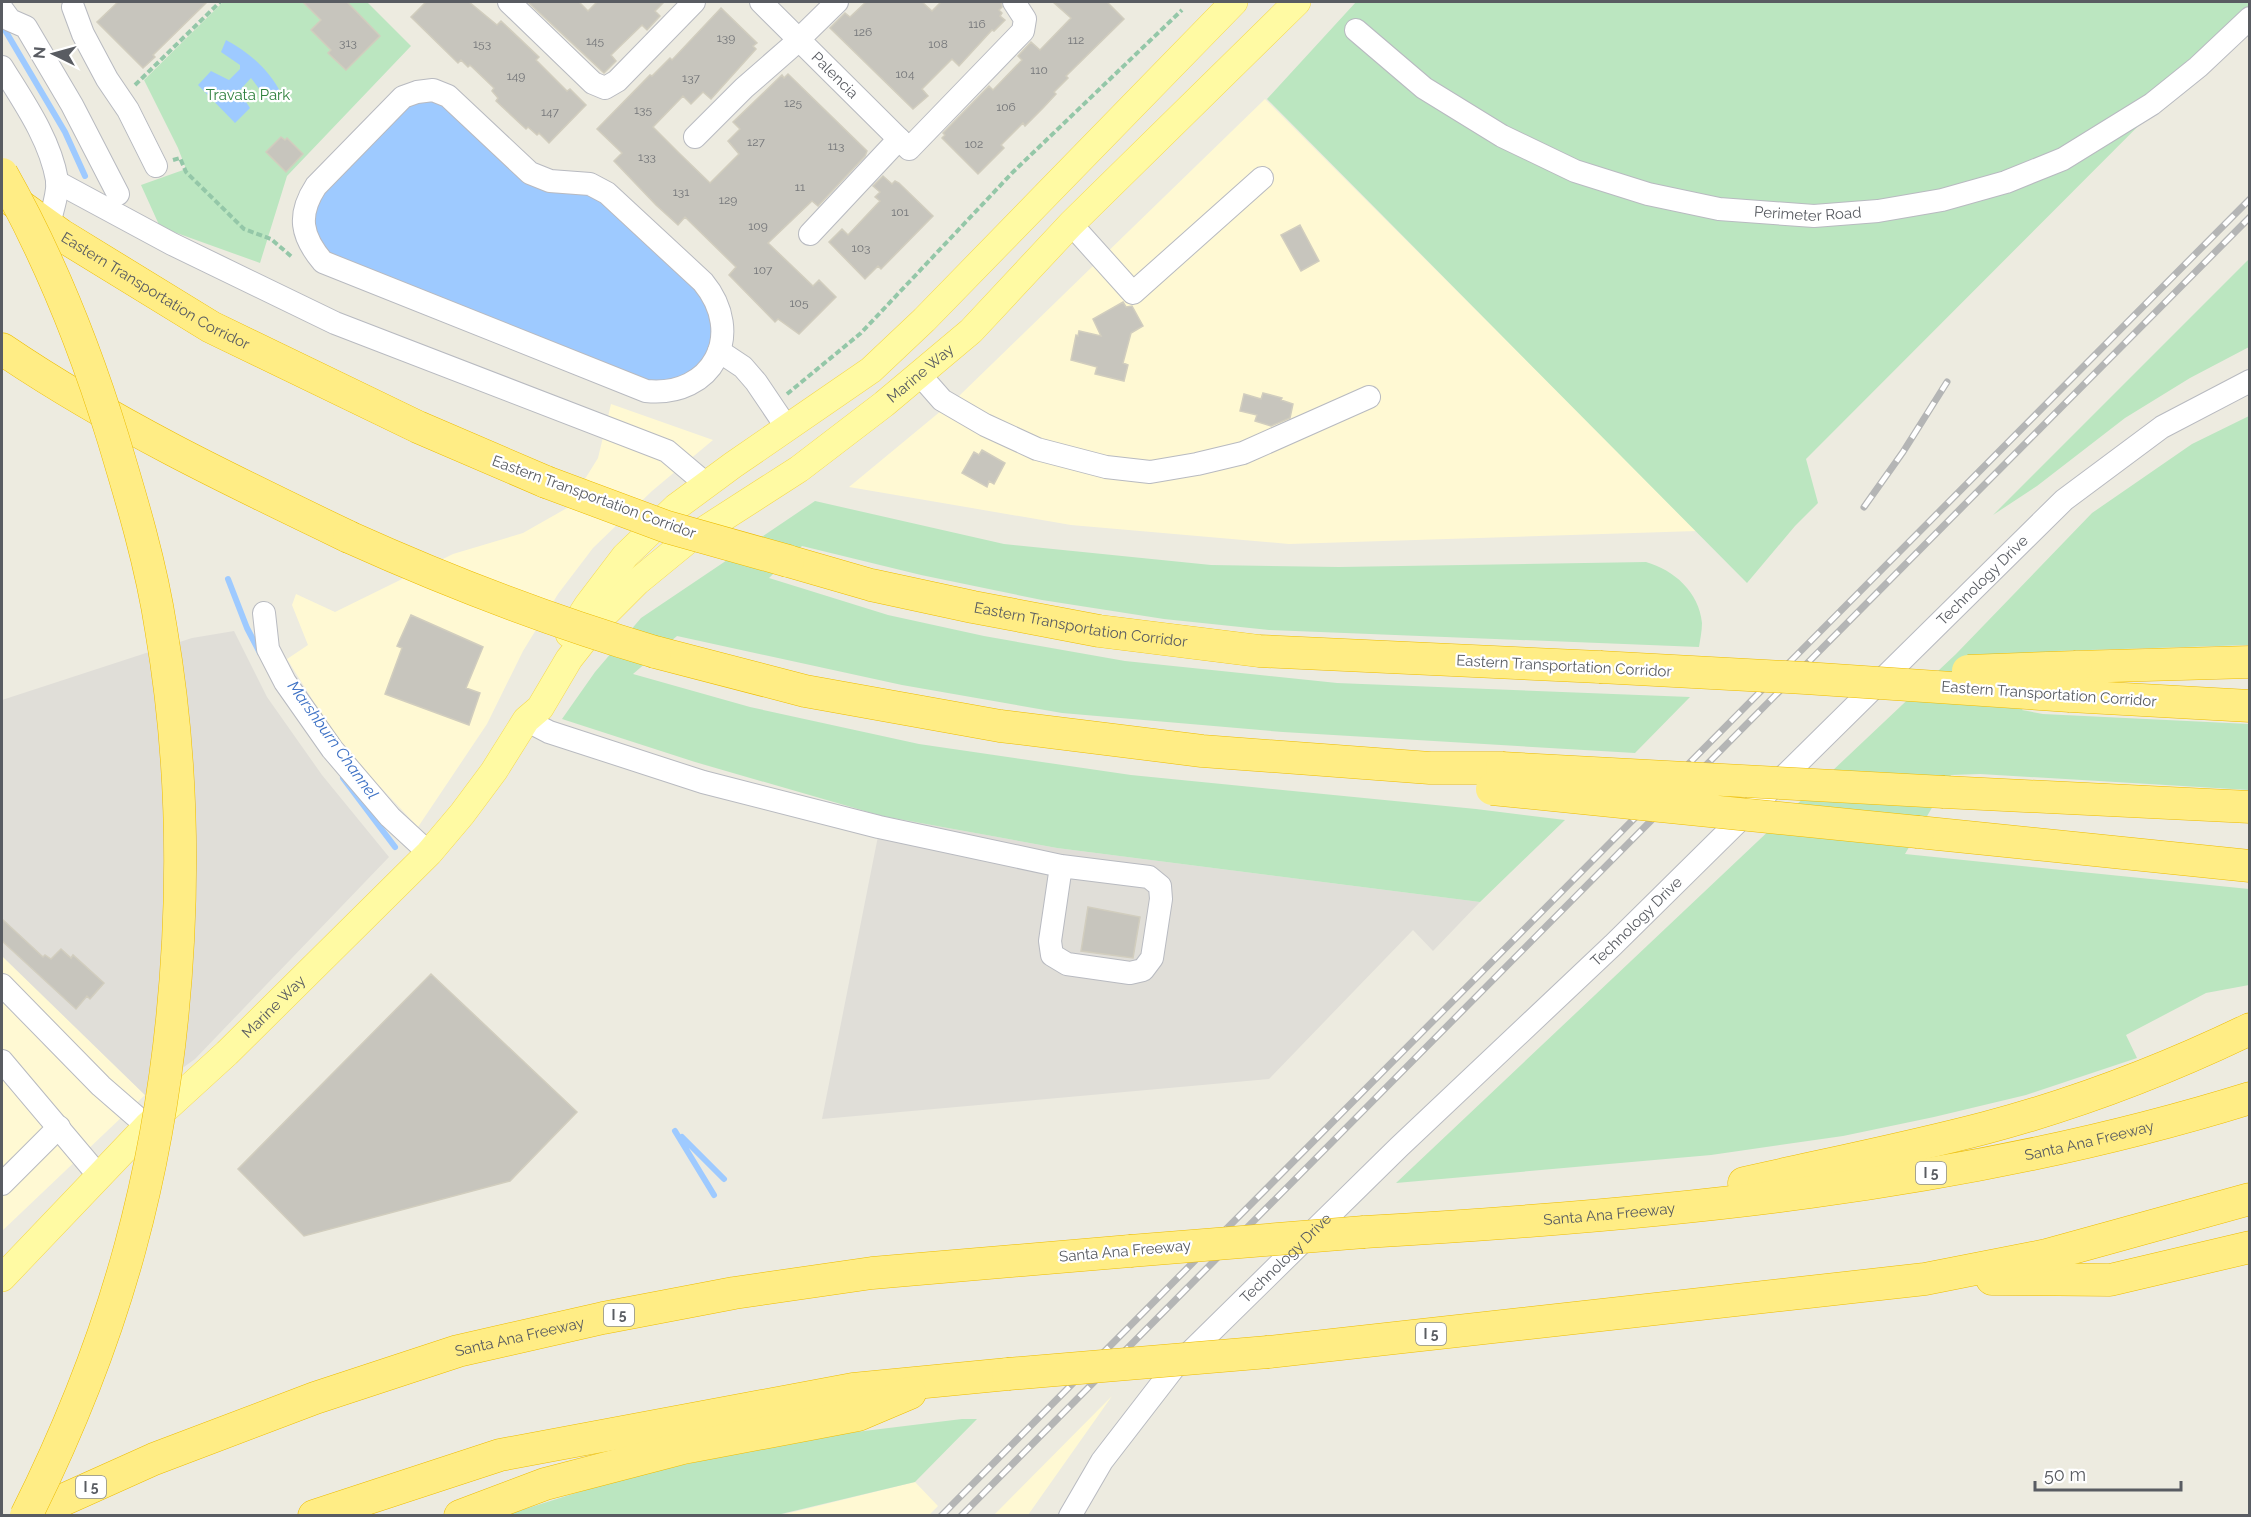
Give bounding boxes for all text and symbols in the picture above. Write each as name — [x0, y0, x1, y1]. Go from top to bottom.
house number: 116 — [968, 17, 986, 31]
north arrow — [24, 24, 84, 84]
house number: 126 — [854, 25, 872, 39]
house number: 139 — [717, 31, 735, 45]
house number: 112 — [1068, 33, 1084, 47]
house number: 145 — [586, 34, 605, 48]
house number: 313 — [339, 36, 357, 50]
house number: 153 — [473, 37, 491, 51]
house number: 108 — [928, 37, 948, 51]
text: N — [30, 46, 50, 60]
street label: Palencia — [808, 48, 862, 102]
house number: 110 — [1030, 63, 1048, 77]
house number: 104 — [895, 67, 915, 81]
house number: 149 — [507, 69, 525, 83]
house number: 137 — [682, 71, 701, 85]
park label: Travata Park — [206, 86, 290, 104]
house number: 125 — [784, 96, 802, 110]
house number: 106 — [996, 100, 1016, 114]
house number: 135 — [634, 103, 652, 117]
house number: 147 — [541, 105, 560, 119]
house number: 127 — [747, 135, 765, 149]
house number: 102 — [965, 137, 983, 151]
house number: 113 — [828, 139, 844, 153]
house number: 133 — [638, 150, 656, 164]
house number: 11 — [795, 180, 805, 194]
house number: 131 — [673, 185, 689, 199]
house number: 129 — [719, 193, 737, 207]
street label: Perimeter Road — [1753, 203, 1862, 225]
house number: 101 — [891, 205, 909, 219]
house number: 109 — [748, 219, 768, 233]
street label: Eastern Transportation Corridor — [58, 228, 253, 354]
house number: 103 — [852, 241, 870, 255]
house number: 107 — [754, 263, 773, 277]
house number: 105 — [789, 296, 809, 310]
street label: Marine Way — [883, 340, 957, 407]
street label: Eastern Transportation Corridor — [490, 452, 699, 543]
street label: Technology Drive — [1933, 531, 2032, 629]
street label: Eastern Transportation Corridor — [973, 598, 1189, 651]
street label: Eastern Transportation Corridor — [1456, 651, 1673, 681]
water label: Marshburn Channel — [284, 677, 382, 803]
street label: Eastern Transportation Corridor — [1941, 677, 2158, 711]
street label: Technology Drive — [1587, 873, 1686, 970]
street label: Marine Way — [238, 972, 309, 1042]
street label: Santa Ana Freeway — [2023, 1117, 2156, 1165]
road number: I 5 — [1916, 1162, 1946, 1184]
street label: Santa Ana Freeway — [1543, 1199, 1676, 1229]
street label: Technology Drive — [1236, 1209, 1335, 1307]
street label: Santa Ana Freeway — [1058, 1236, 1192, 1266]
road number: I 5 — [604, 1304, 634, 1326]
street label: Santa Ana Freeway — [453, 1314, 586, 1360]
road number: I 5 — [1416, 1323, 1446, 1345]
scale bar — [2035, 1454, 2180, 1492]
text: 50 m — [2044, 1464, 2086, 1485]
road number: I 5 — [76, 1476, 106, 1498]

